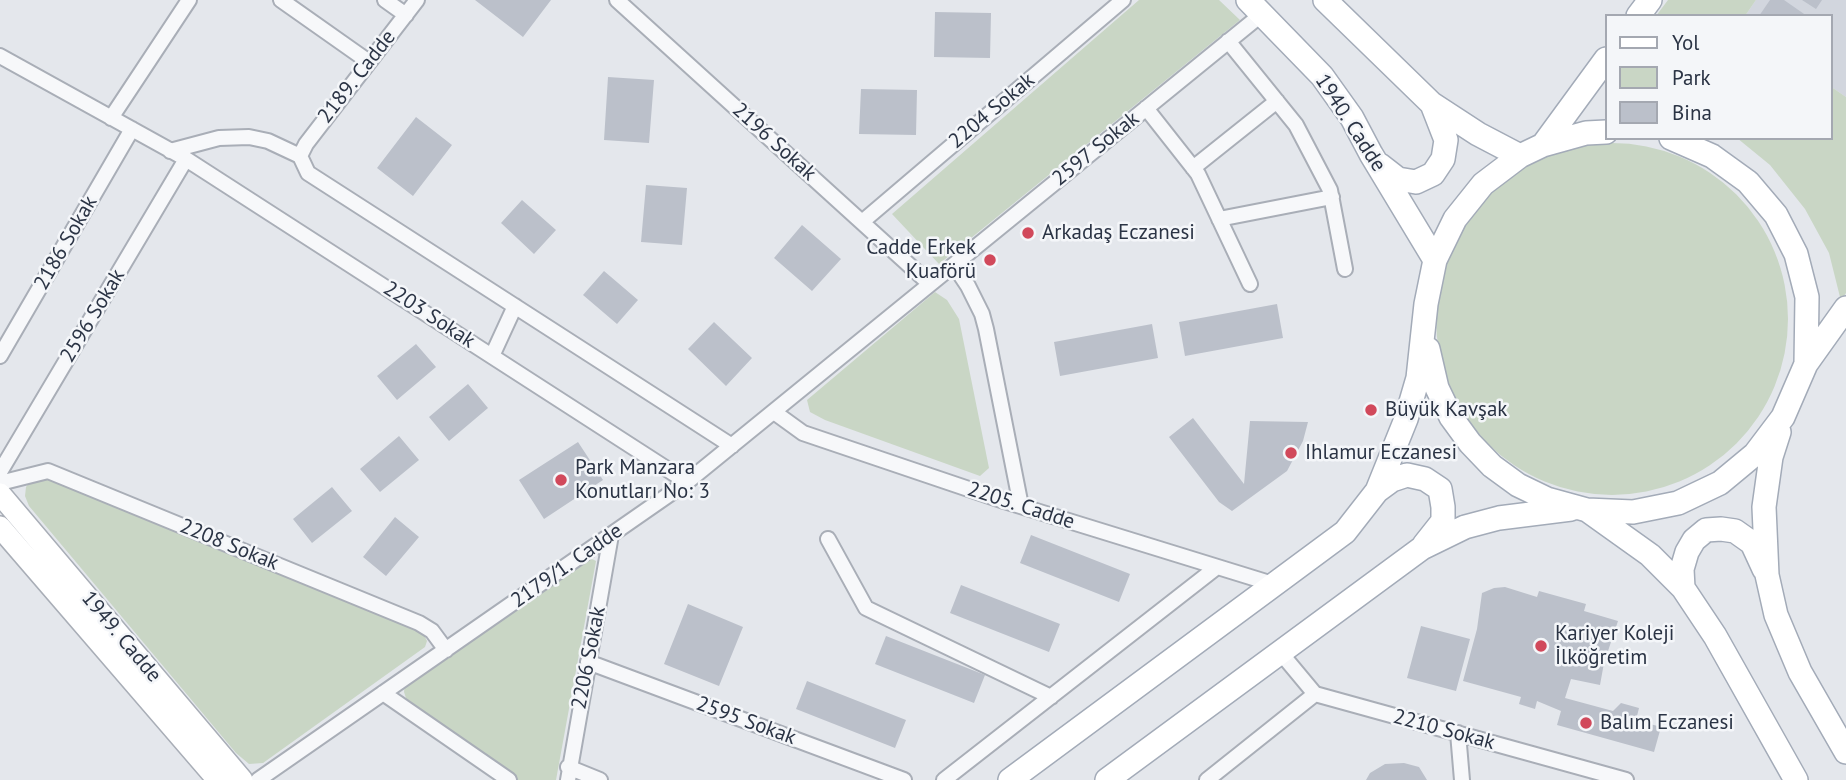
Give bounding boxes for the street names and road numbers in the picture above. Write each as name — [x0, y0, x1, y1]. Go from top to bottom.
street label: 2189. Cadde — [313, 25, 401, 129]
street label: 2204 Sokak — [944, 68, 1040, 154]
street label: 1940. Cadde — [1309, 70, 1391, 176]
street label: 2196 Sokak — [727, 98, 821, 186]
street label: 2597 Sokak — [1048, 106, 1144, 192]
street label: 2186 Sokak — [29, 192, 103, 294]
street label: 2596 Sokak — [55, 265, 131, 367]
street label: 2203 Sokak — [378, 276, 480, 354]
street label: 2205. Cadde — [964, 477, 1078, 535]
street label: 2208 Sokak — [176, 514, 282, 576]
street label: 2179/1. Cadde — [506, 518, 628, 614]
street label: 1949. Cadde — [76, 586, 166, 688]
street label: 2206 Sokak — [567, 604, 611, 712]
street label: 2595 Sokak — [693, 691, 799, 751]
street label: 2210 Sokak — [1390, 704, 1498, 756]

